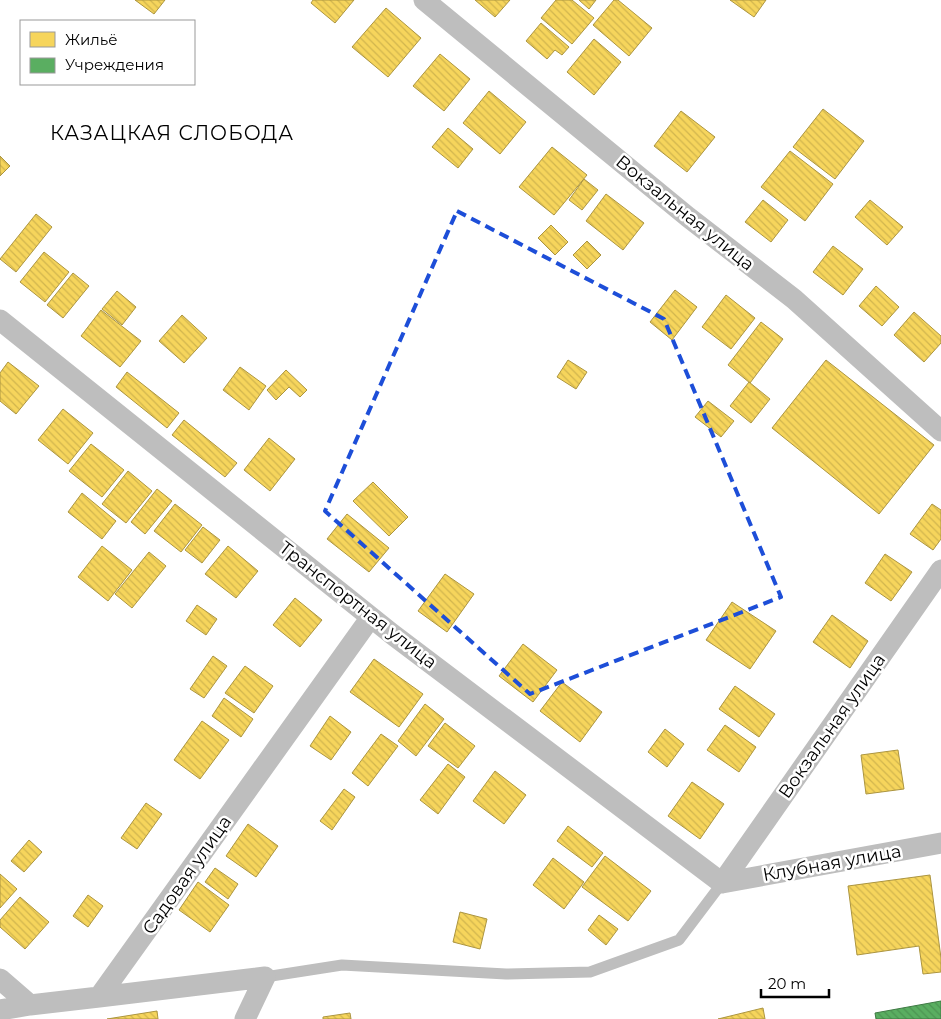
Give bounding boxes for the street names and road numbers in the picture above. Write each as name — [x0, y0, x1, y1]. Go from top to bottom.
street label: Вокзальная улица — [611, 150, 759, 276]
street label: Транспортная улица — [275, 537, 441, 673]
street label: Вокзальная улица — [774, 649, 890, 803]
street label: Садовая улица — [138, 811, 236, 939]
street label: Клубная улица — [761, 840, 903, 886]

